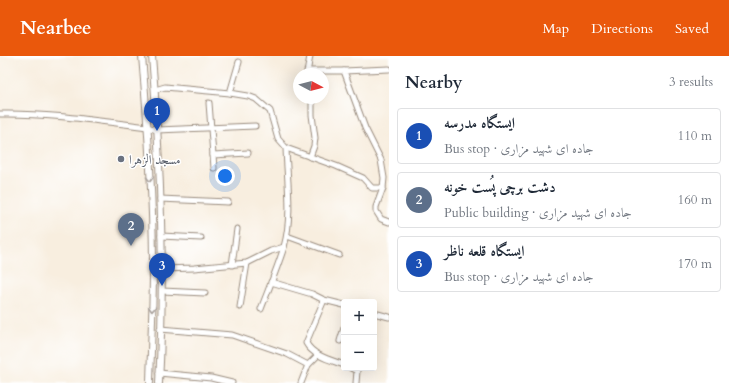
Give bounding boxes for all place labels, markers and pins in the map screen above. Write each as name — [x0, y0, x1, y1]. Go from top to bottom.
pin: 1 — [144, 98, 170, 131]
place label: مسجد الزهرا — [129, 151, 181, 169]
marker: مسجد الزهرا — [116, 154, 126, 164]
pin: 2 — [118, 213, 144, 246]
pin: 3 — [149, 253, 175, 286]

